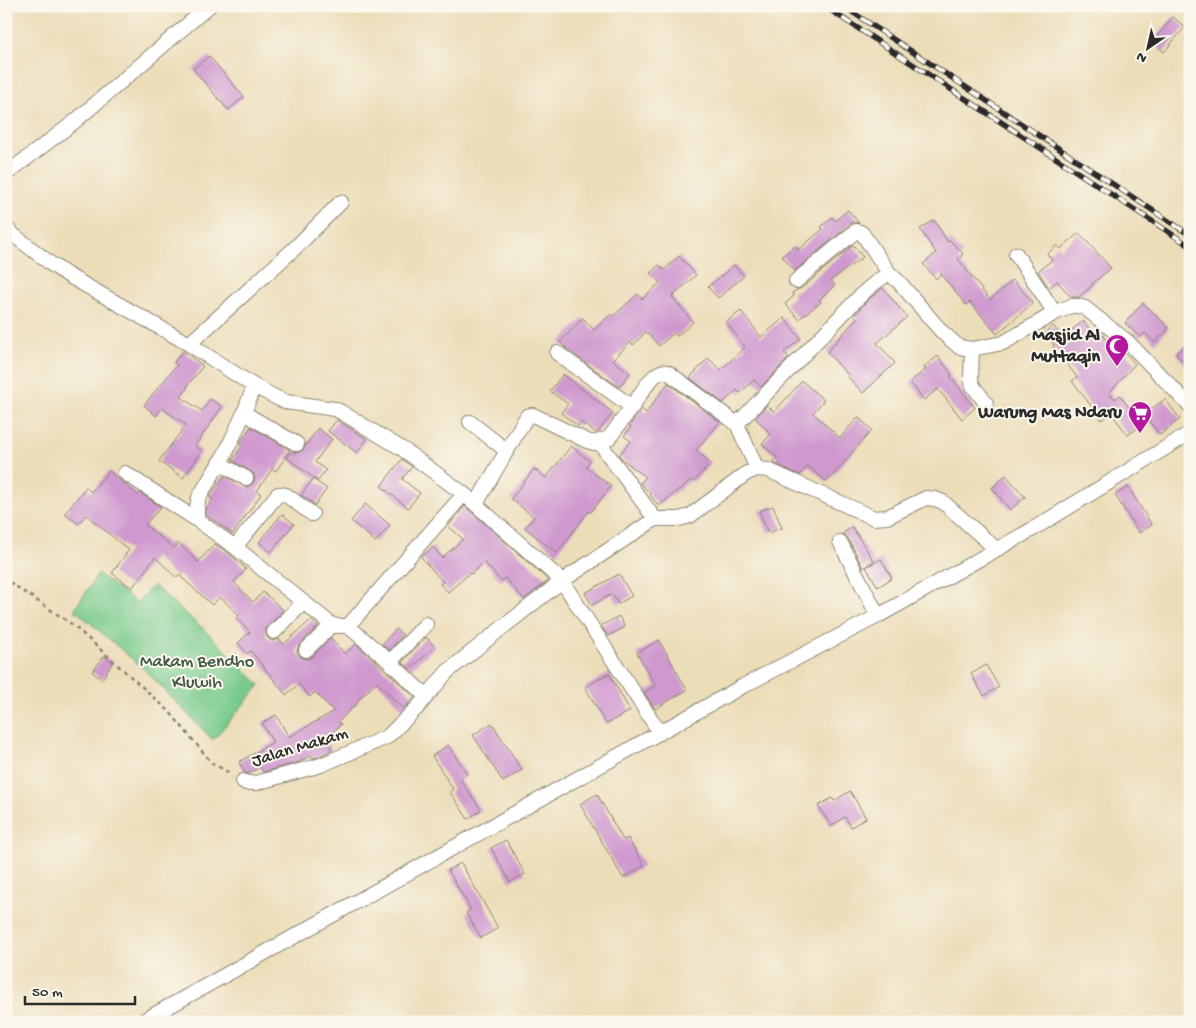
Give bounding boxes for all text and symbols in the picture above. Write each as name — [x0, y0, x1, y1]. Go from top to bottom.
north arrow — [1124, 22, 1174, 72]
text: N — [1134, 47, 1151, 66]
place label: Masjid Al Muttaqin — [1031, 326, 1100, 368]
mosque icon: Masjid Al Muttaqin — [1104, 333, 1130, 367]
supermarket icon: Warung Mas Ndaru — [1127, 400, 1153, 434]
place label: Warung Mas Ndaru — [977, 403, 1123, 424]
park label: Makam Bendho Kluwih — [140, 652, 254, 694]
street label: Jalan Makam — [249, 723, 351, 773]
scale bar — [25, 973, 135, 1005]
text: 50 m — [32, 984, 63, 1002]

